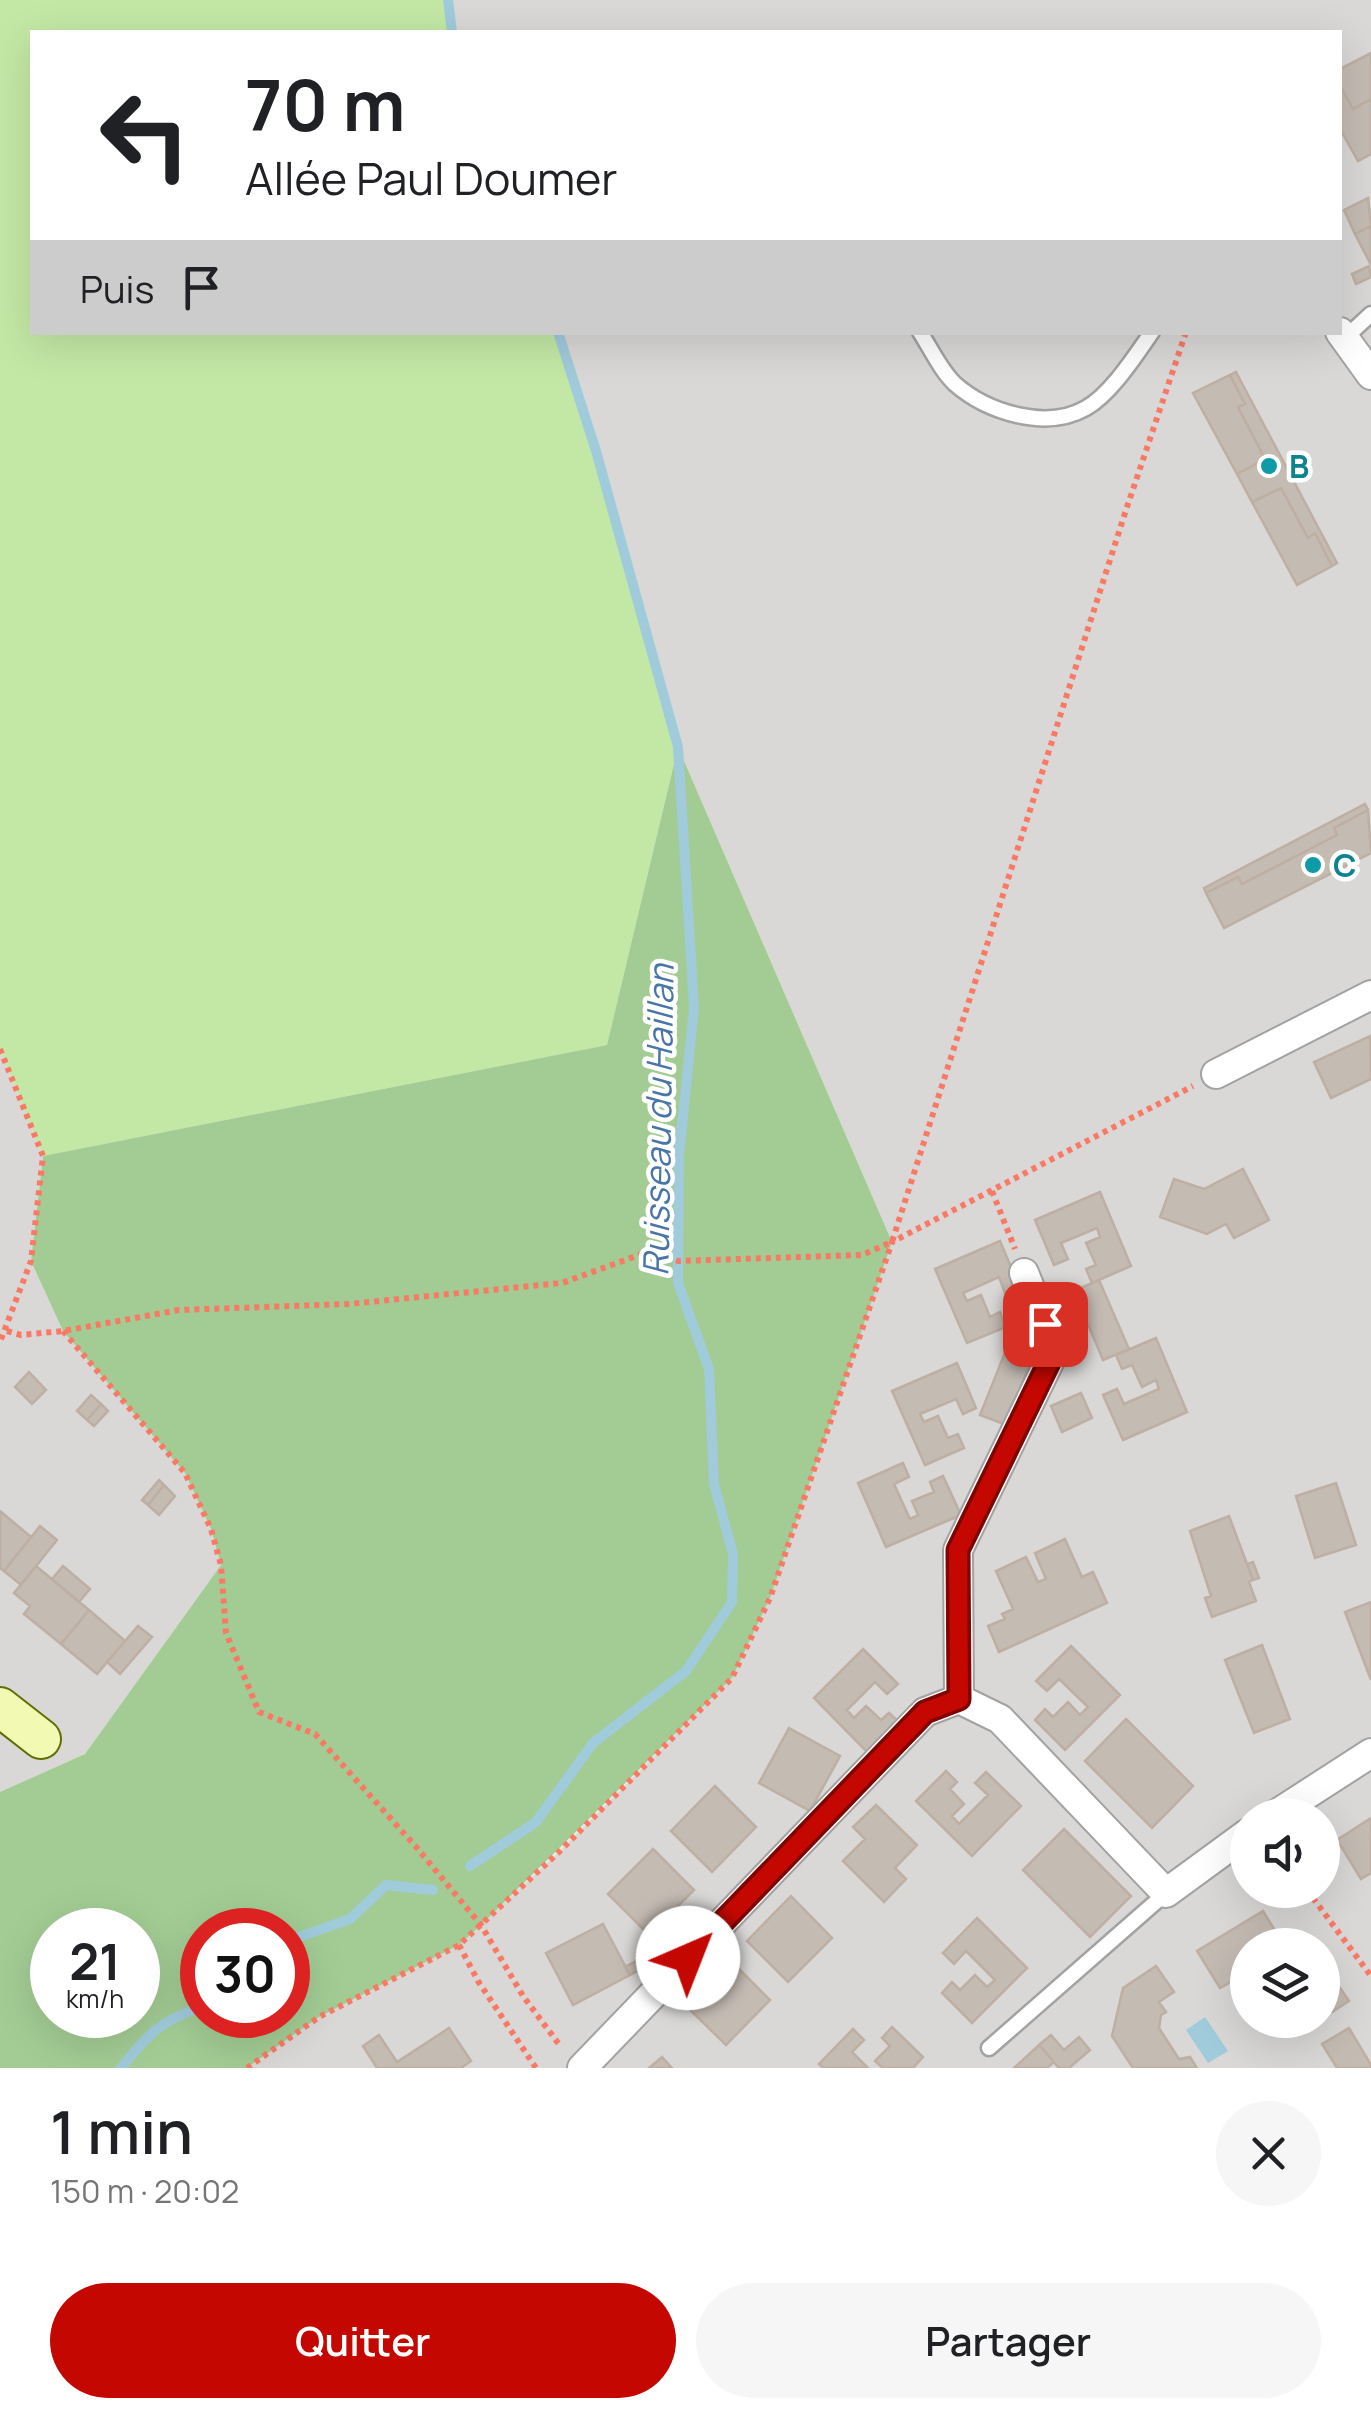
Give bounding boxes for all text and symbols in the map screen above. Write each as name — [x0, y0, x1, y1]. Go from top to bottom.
text: 70 m — [245, 56, 405, 152]
icon: left — [80, 70, 210, 200]
text: Allée Paul Doumer — [245, 147, 618, 209]
icon: arrive — [174, 260, 229, 315]
text: Puis — [80, 262, 154, 314]
place label: B — [1289, 444, 1309, 488]
marker: B — [1258, 455, 1280, 477]
place label: C — [1333, 843, 1357, 887]
marker: C — [1302, 854, 1324, 876]
water label: Ruisseau du Haillan — [631, 962, 685, 1276]
pin — [1003, 1282, 1088, 1367]
icon: arrive — [1018, 1297, 1073, 1352]
map controls — [1230, 1798, 1340, 2038]
button: sound — [1230, 1798, 1340, 1908]
position arrow — [636, 1906, 740, 2010]
speed limit sign: 30 — [180, 1908, 310, 2038]
text: 21 — [69, 1927, 121, 1995]
button: layers — [1230, 1928, 1340, 2038]
text: km/h — [66, 1981, 124, 2016]
text: 1 min — [50, 2090, 193, 2172]
button: close — [1216, 2101, 1321, 2206]
text: 150 m · 20:02 — [50, 2169, 239, 2213]
button: Quitter — [50, 2283, 676, 2398]
button: Partager — [696, 2283, 1321, 2398]

